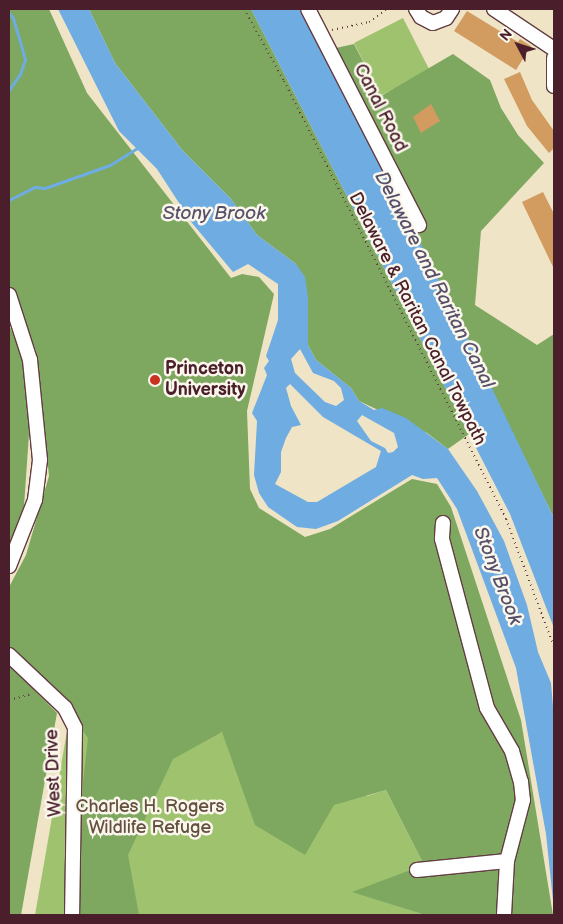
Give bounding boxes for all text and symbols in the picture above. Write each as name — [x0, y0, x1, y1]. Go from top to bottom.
north arrow — [493, 20, 543, 70]
text: N — [496, 26, 516, 45]
street label: Canal Road — [349, 60, 411, 156]
water label: Delaware and Raritan Canal — [369, 168, 499, 392]
street label: Delaware & Raritan Canal Towpath — [343, 189, 491, 449]
water label: Stony Brook — [162, 203, 266, 225]
place label: Princeton University — [165, 359, 246, 402]
marker: Princeton University — [149, 374, 161, 386]
water label: Stony Brook — [468, 523, 526, 629]
street label: West Drive — [42, 729, 66, 817]
park label: Charles H. Rogers Wildlife Refuge — [76, 797, 224, 840]

